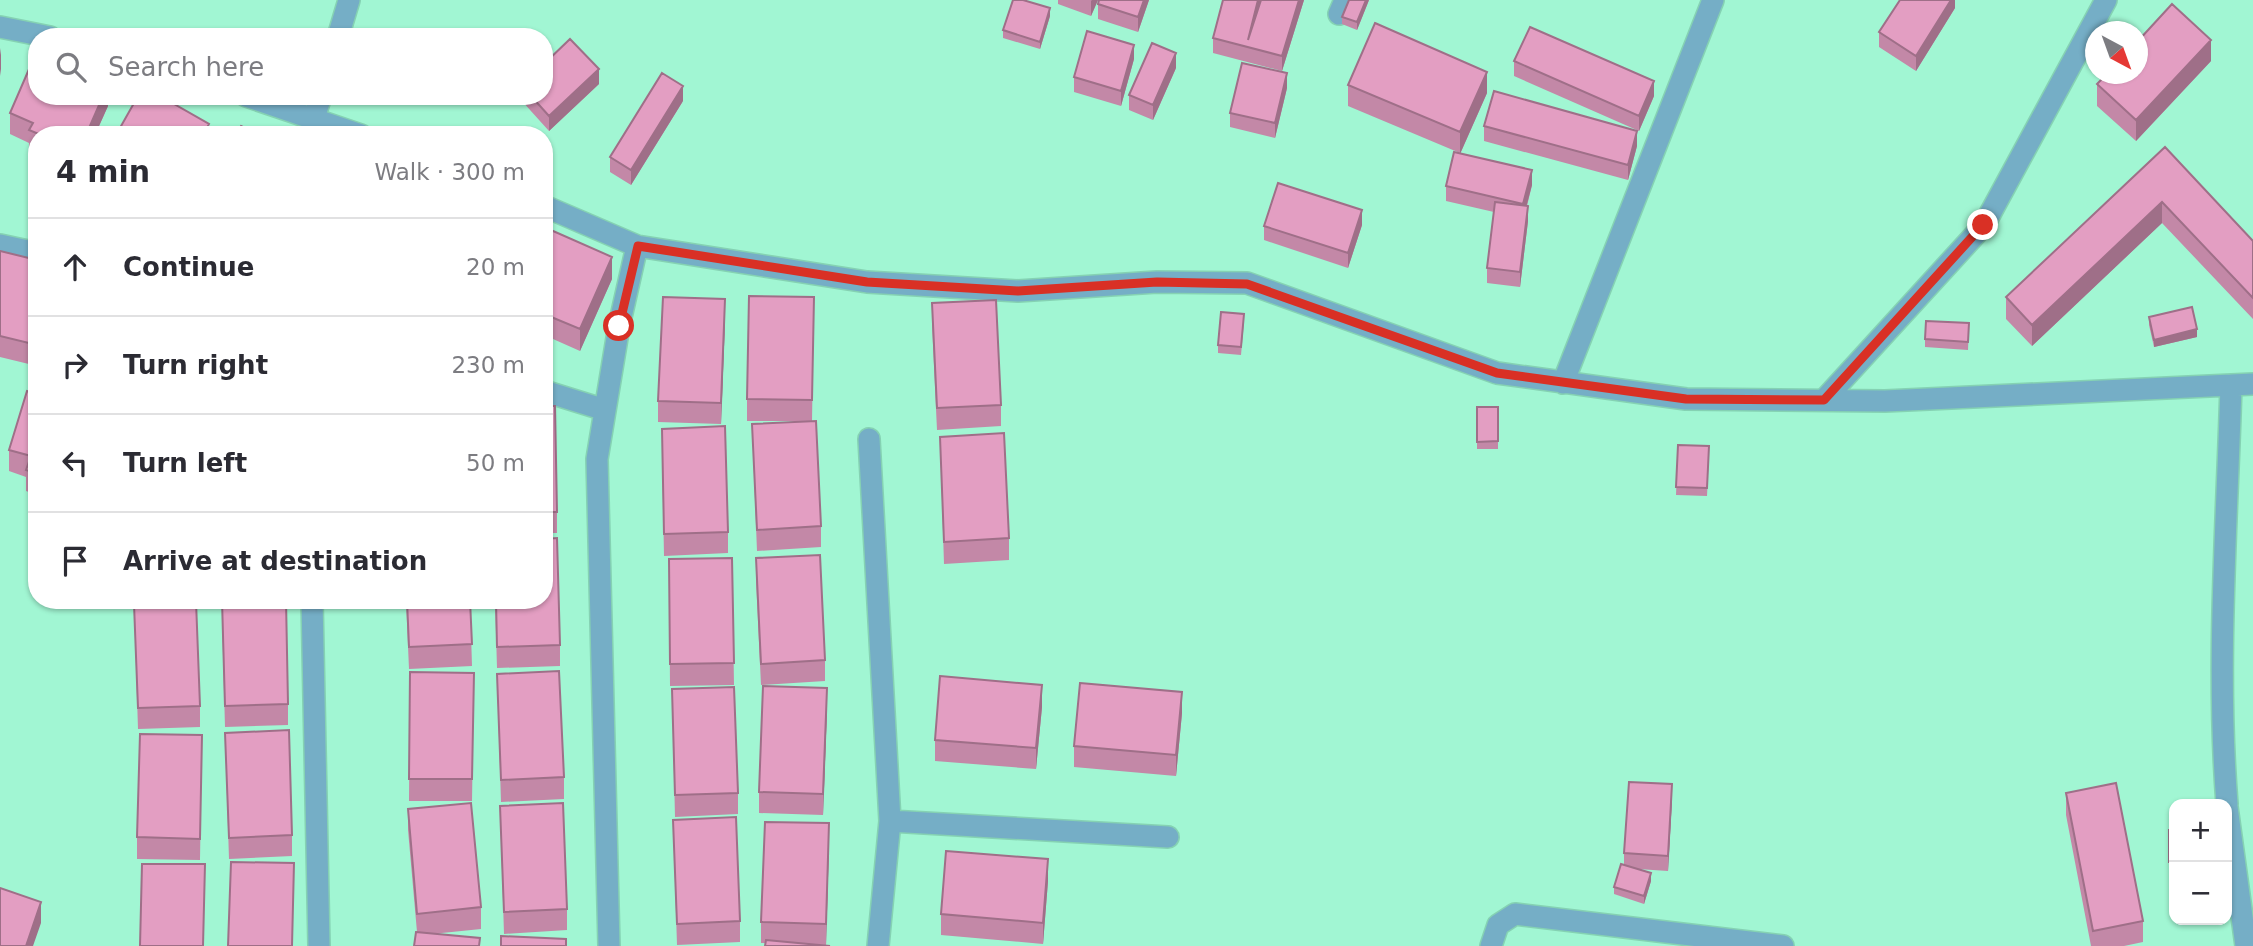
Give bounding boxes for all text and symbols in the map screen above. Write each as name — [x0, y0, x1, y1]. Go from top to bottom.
north arrow — [2085, 21, 2148, 84]
search box — [28, 28, 553, 105]
icon: search — [52, 48, 90, 86]
text: Search here — [108, 52, 264, 82]
text: 4 min — [56, 154, 150, 189]
text: Walk · 300 m — [374, 159, 525, 185]
route end — [1967, 209, 1998, 240]
icon: ahead — [56, 248, 94, 286]
text: Continue — [123, 252, 254, 282]
text: 20 m — [466, 254, 525, 280]
route start — [603, 310, 634, 341]
icon: right — [56, 346, 94, 384]
text: Turn right — [123, 350, 268, 380]
text: 230 m — [451, 352, 525, 378]
icon: left — [56, 444, 94, 482]
text: Turn left — [123, 448, 247, 478]
text: 50 m — [466, 450, 525, 476]
icon: arrive — [56, 542, 94, 580]
text: Arrive at destination — [123, 546, 427, 576]
map controls — [2169, 799, 2232, 925]
button: + — [2169, 799, 2232, 862]
button: − — [2169, 862, 2232, 925]

